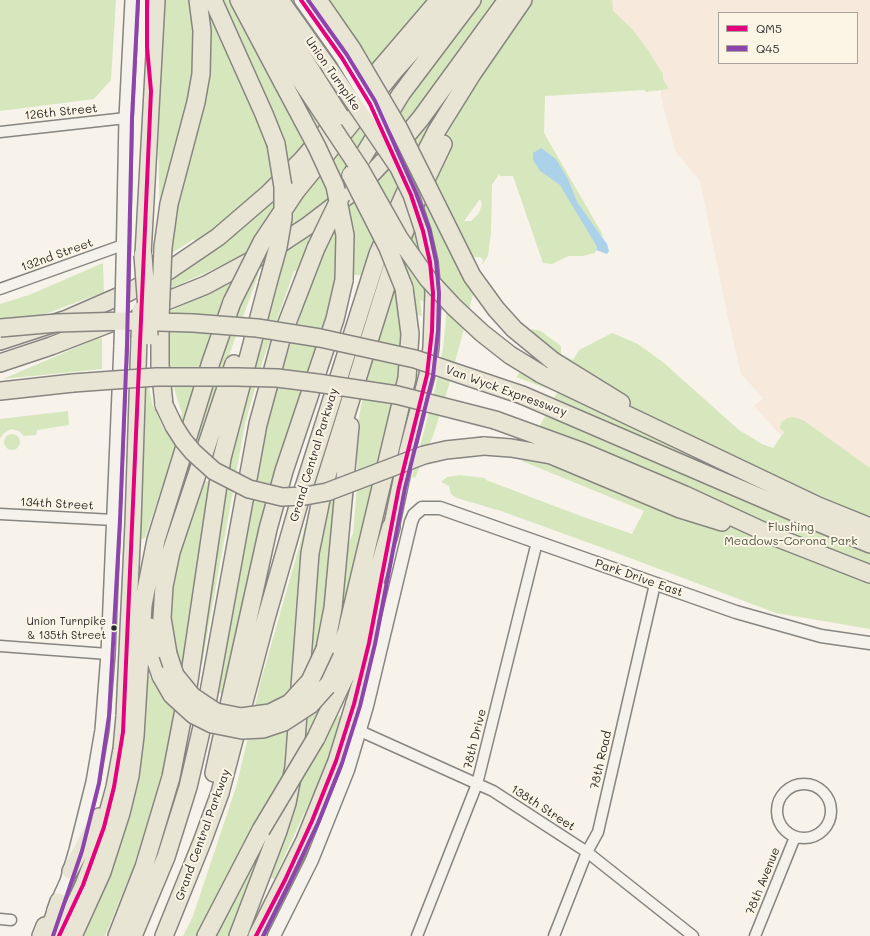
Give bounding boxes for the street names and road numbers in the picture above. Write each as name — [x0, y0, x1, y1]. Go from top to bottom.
street label: Union Turnpike — [302, 34, 364, 114]
street label: 126th Street — [24, 101, 98, 123]
street label: 132nd Street — [19, 235, 95, 275]
street label: Van Wyck Expressway — [443, 362, 569, 420]
street label: Grand Central Parkway — [287, 386, 341, 524]
street label: 134th Street — [20, 495, 94, 513]
street label: Park Drive East — [593, 556, 685, 600]
street label: 78th Drive — [461, 707, 489, 771]
street label: 78th Road — [587, 729, 615, 791]
street label: Grand Central Parkway — [172, 767, 234, 903]
street label: 138th Street — [508, 782, 578, 834]
street label: 78th Avenue — [743, 845, 783, 917]

